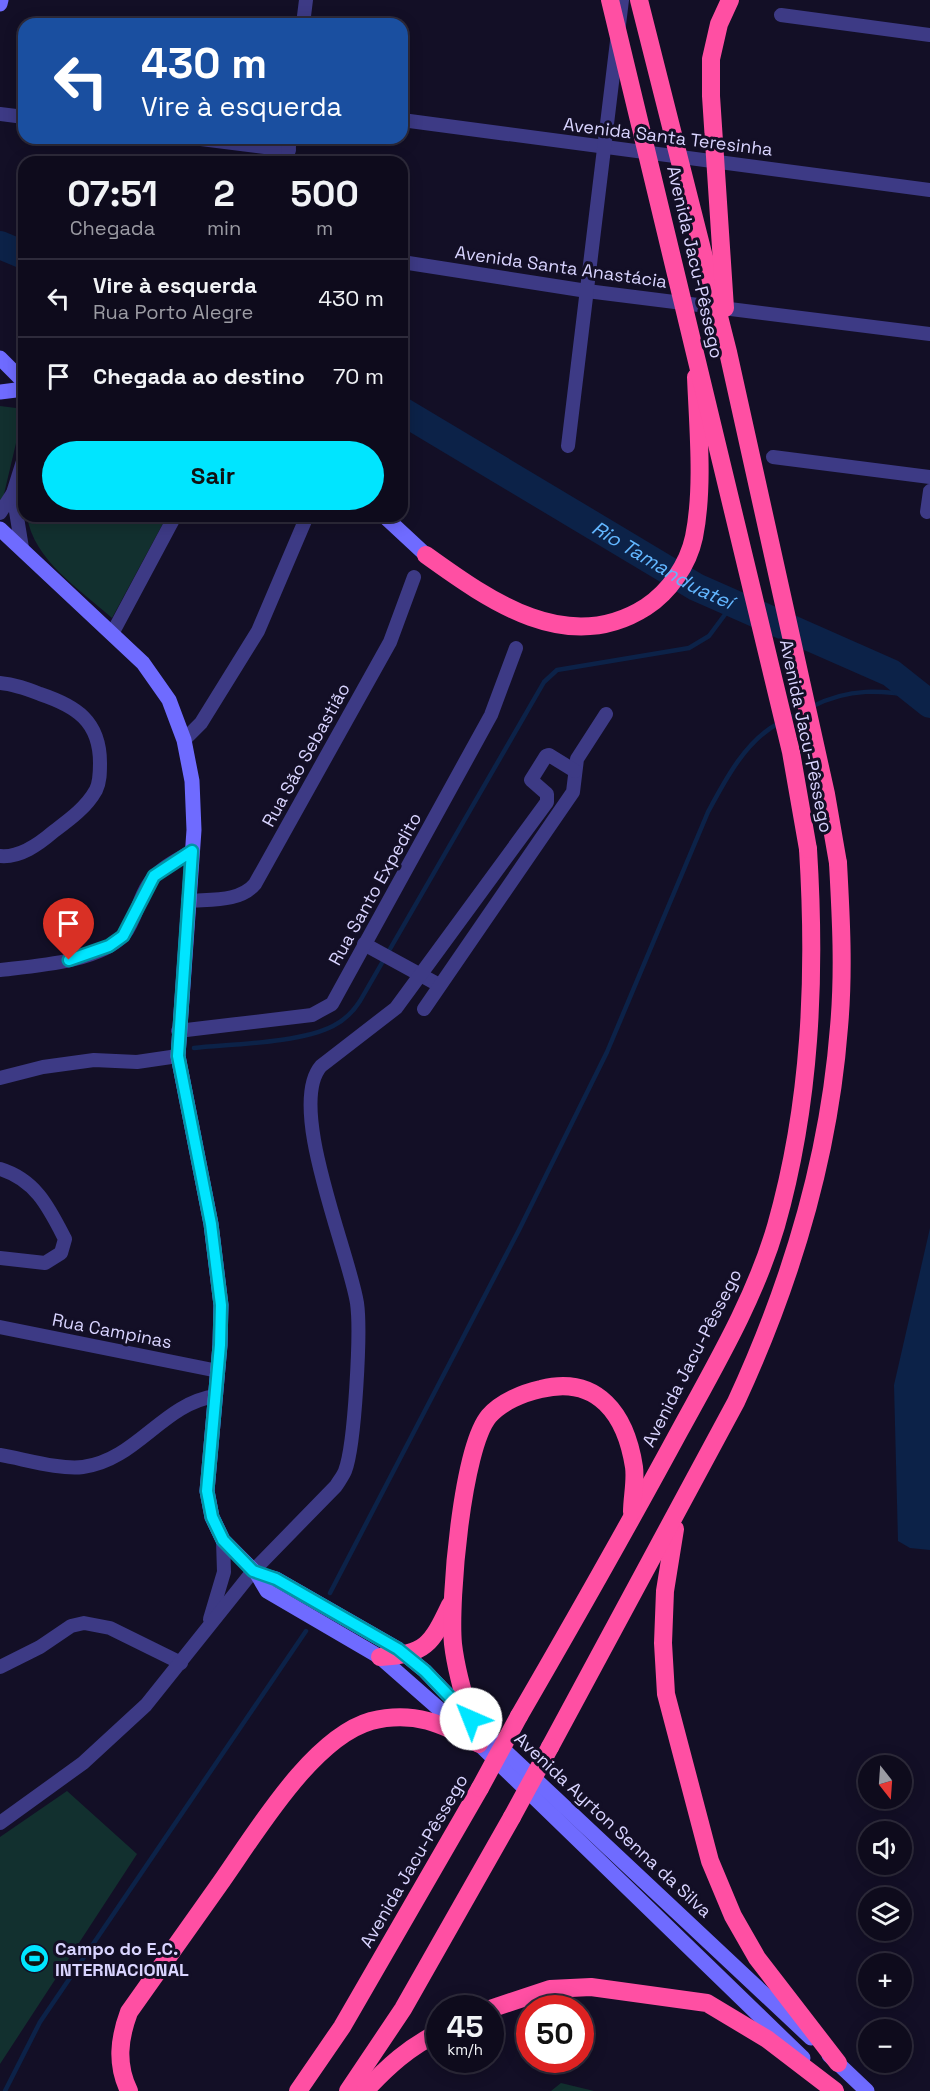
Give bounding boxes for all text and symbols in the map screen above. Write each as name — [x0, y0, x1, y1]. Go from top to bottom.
text: 430 m — [141, 37, 267, 90]
icon: left — [42, 42, 120, 120]
text: Vire à esquerda — [141, 89, 342, 124]
street label: Avenida Santa Teresinha — [562, 112, 774, 161]
street label: Avenida Jacu-Pêssego — [662, 163, 729, 360]
text: 07:51 — [67, 171, 158, 217]
text: 2 — [213, 171, 235, 217]
text: 500 — [291, 171, 359, 217]
text: Chegada — [70, 215, 155, 241]
text: min — [207, 215, 241, 241]
text: m — [316, 215, 333, 241]
street label: Avenida Santa Anastácia — [454, 240, 669, 293]
text: Vire à esquerda — [93, 271, 257, 299]
icon: left — [42, 282, 75, 315]
text: 430 m — [318, 284, 384, 312]
text: Rua Porto Alegre — [93, 299, 253, 325]
icon: arrive — [42, 360, 75, 393]
text: Chegada ao destino — [93, 362, 305, 390]
text: 70 m — [333, 362, 384, 390]
button: Sair — [42, 441, 384, 510]
water label: Rio Tamanduateí — [587, 515, 741, 617]
street label: Avenida Jacu-Pêssego — [775, 637, 838, 835]
street label: Rua São Sebastião — [256, 679, 355, 831]
street label: Rua Santo Expedito — [323, 808, 426, 969]
pin — [43, 898, 94, 960]
icon: arrive — [52, 907, 85, 940]
street label: Avenida Jacu-Pêssego — [637, 1265, 746, 1451]
street label: Rua Campinas — [50, 1308, 174, 1353]
position arrow — [439, 1687, 503, 1751]
street label: Avenida Ayrton Senna da Silva — [510, 1727, 717, 1922]
north arrow — [858, 1755, 912, 1809]
map controls — [858, 1755, 912, 2073]
street label: Avenida Jacu-Pêssego — [354, 1770, 473, 1952]
button: sound — [858, 1821, 912, 1875]
button: layers — [858, 1887, 912, 1941]
place label: Campo do E.C. INTERNACIONAL — [55, 1937, 189, 1981]
sports icon: Campo do E.C. INTERNACIONAL — [18, 1943, 50, 1975]
button: + — [858, 1953, 912, 2007]
speed limit sign: 50 — [516, 1995, 594, 2073]
text: 45 — [446, 2007, 484, 2046]
button: − — [858, 2019, 912, 2073]
text: km/h — [447, 2040, 483, 2059]

